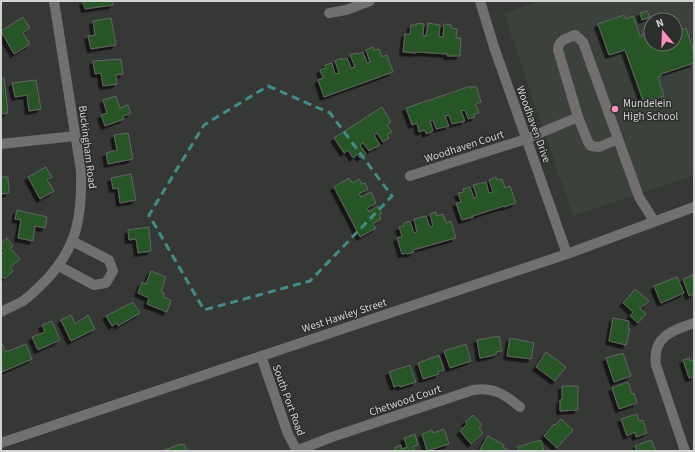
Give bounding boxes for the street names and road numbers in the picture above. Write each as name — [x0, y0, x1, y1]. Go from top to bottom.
street label: Woodhaven Drive — [513, 84, 555, 165]
street label: Buckingham Road — [75, 105, 100, 189]
street label: Woodhaven Court — [422, 126, 506, 166]
street label: West Hawley Street — [300, 295, 389, 336]
street label: South Port Road — [269, 362, 308, 438]
street label: Chetwood Court — [367, 381, 443, 420]

